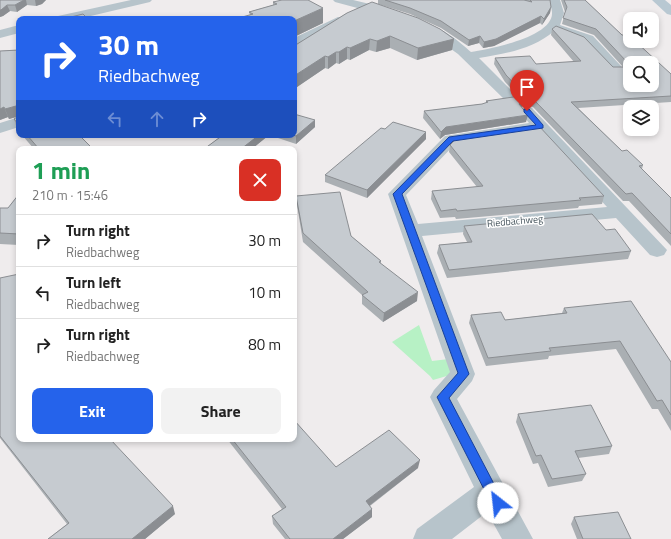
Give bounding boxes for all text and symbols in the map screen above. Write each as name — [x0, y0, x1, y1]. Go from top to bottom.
map controls — [623, 12, 659, 136]
button: sound — [623, 12, 659, 48]
text: 30 m — [98, 23, 159, 66]
icon: right — [32, 32, 84, 84]
button: search — [623, 56, 659, 92]
text: Riedbachweg — [98, 62, 200, 89]
pin — [510, 70, 544, 111]
icon: arrive — [516, 76, 538, 98]
button: layers — [623, 100, 659, 136]
icon: left — [104, 108, 126, 130]
icon: ahead — [146, 108, 168, 130]
icon: right — [188, 108, 210, 130]
text: 1 min — [32, 152, 90, 188]
button: close — [239, 159, 281, 201]
text: 210 m · 15:46 — [32, 185, 108, 205]
street label: Riedbachweg — [486, 211, 544, 231]
text: Turn right — [66, 219, 130, 242]
text: 30 m — [248, 229, 281, 252]
icon: right — [32, 230, 54, 252]
text: Riedbachweg — [66, 242, 139, 262]
text: Turn left — [66, 271, 121, 294]
text: 10 m — [248, 281, 281, 304]
icon: left — [32, 282, 54, 304]
text: Riedbachweg — [66, 294, 139, 314]
text: Turn right — [66, 323, 130, 346]
text: 80 m — [248, 333, 281, 356]
icon: right — [32, 334, 54, 356]
text: Riedbachweg — [66, 346, 139, 366]
button: Exit — [32, 388, 153, 434]
button: Share — [161, 388, 281, 434]
position arrow — [477, 482, 519, 524]

